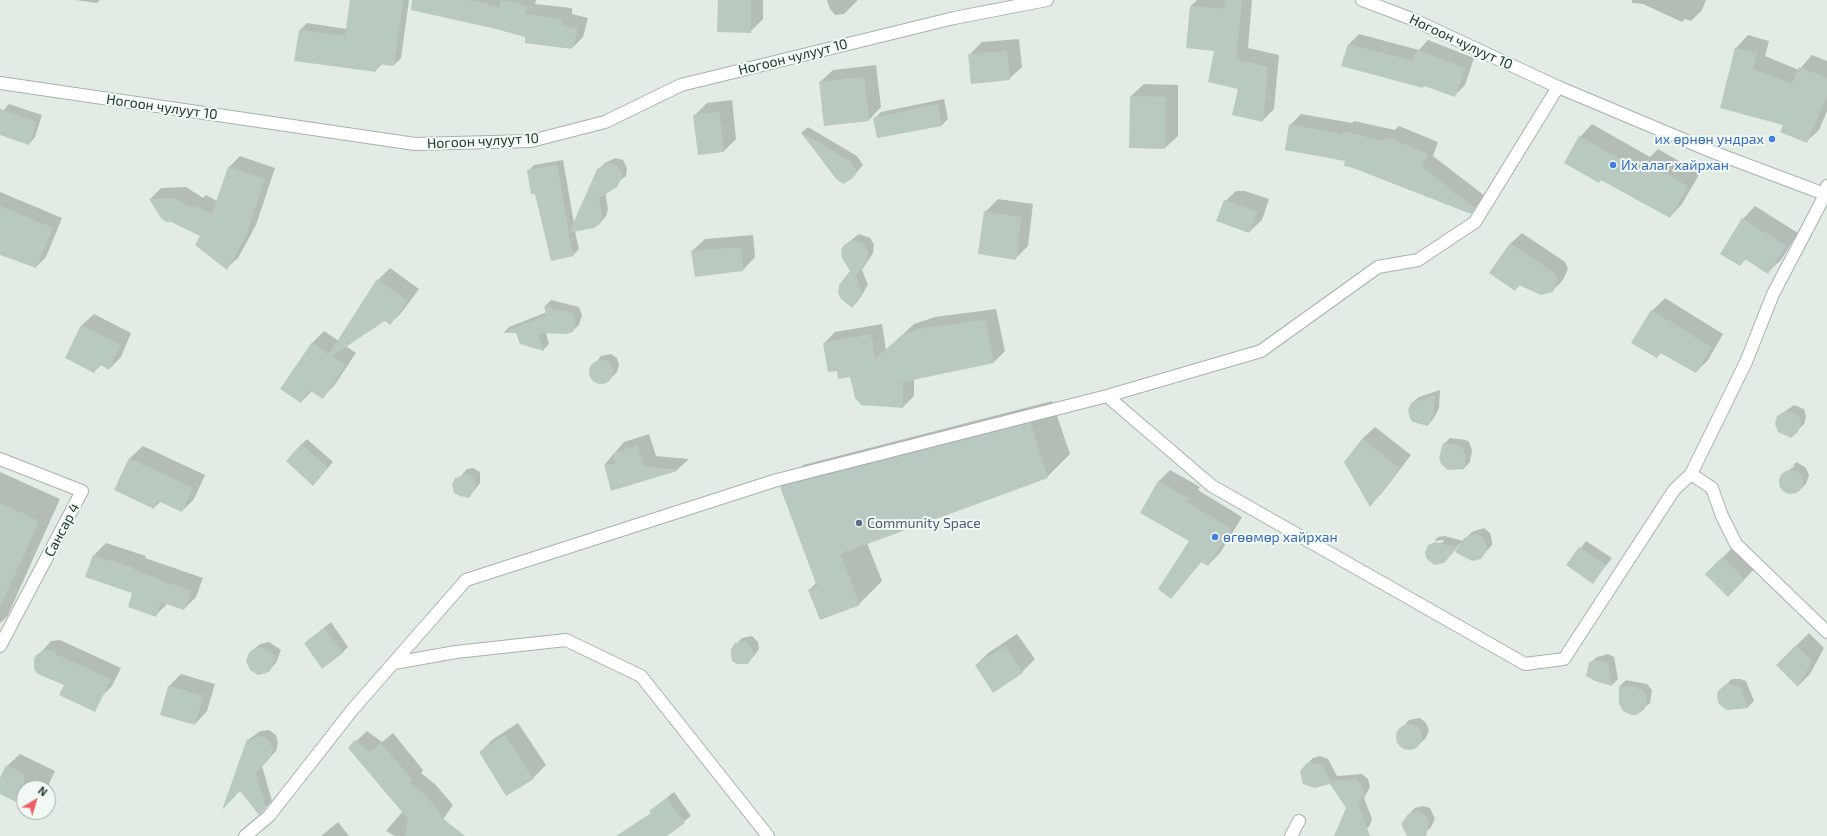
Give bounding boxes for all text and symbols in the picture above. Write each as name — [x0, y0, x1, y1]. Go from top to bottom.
street label: Ногоон чулуут 10 — [1407, 11, 1515, 73]
street label: Ногоон чулуут 10 — [737, 35, 849, 79]
street label: Ногоон чулуут 10 — [105, 91, 219, 123]
street label: Ногоон чулуут 10 — [427, 130, 539, 152]
place label: их өрнөн ундрах — [1655, 131, 1764, 147]
marker: их өрнөн ундрах — [1767, 134, 1777, 144]
place label: Их алаг хайрхан — [1621, 157, 1729, 173]
marker: Их алаг хайрхан — [1608, 160, 1618, 170]
street label: Сансар 4 — [41, 500, 83, 560]
place label: Community Space — [867, 515, 981, 531]
marker: Community Space — [854, 518, 864, 528]
place label: өгөөмөр хайрхан — [1223, 529, 1338, 545]
marker: өгөөмөр хайрхан — [1210, 532, 1220, 542]
north arrow — [16, 780, 56, 820]
text: N — [36, 783, 50, 799]

